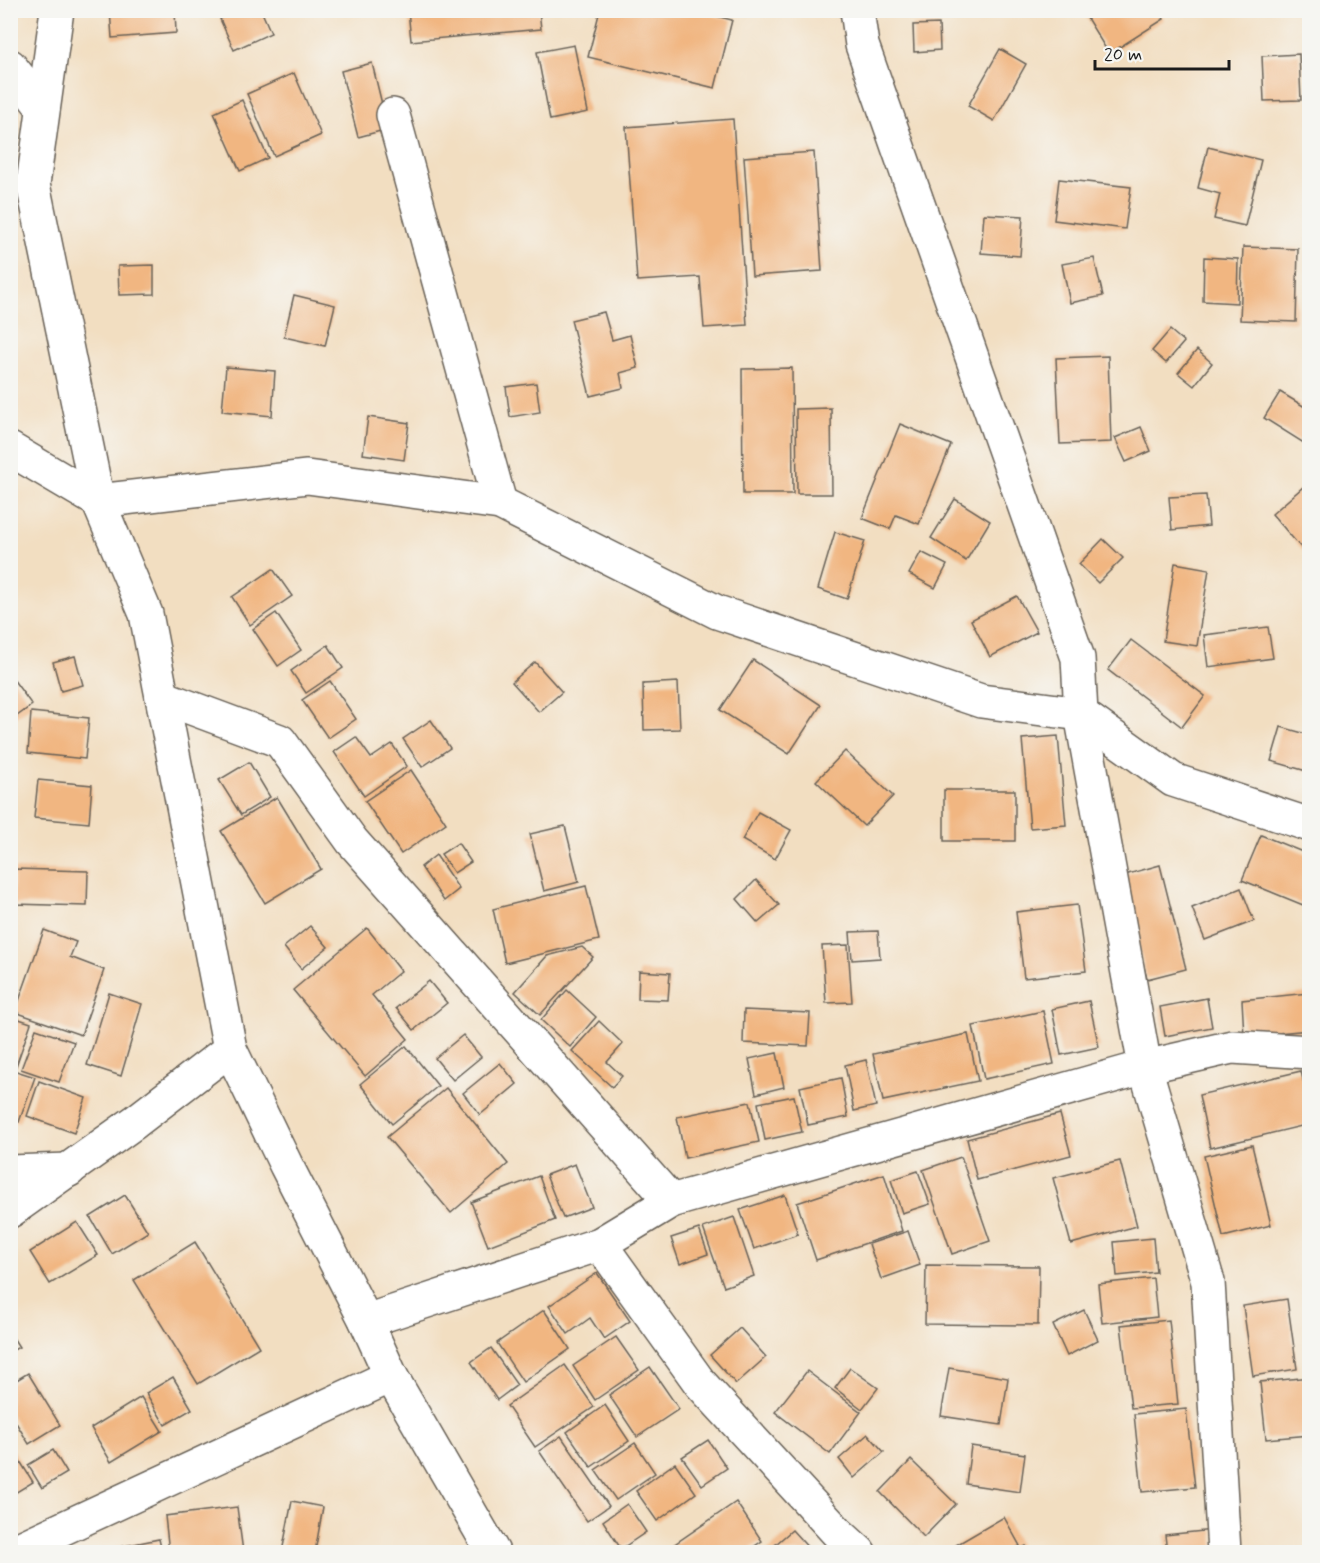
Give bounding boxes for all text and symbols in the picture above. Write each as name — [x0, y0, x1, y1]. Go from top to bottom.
scale bar — [1095, 33, 1228, 71]
text: 20 m — [1104, 43, 1142, 67]

